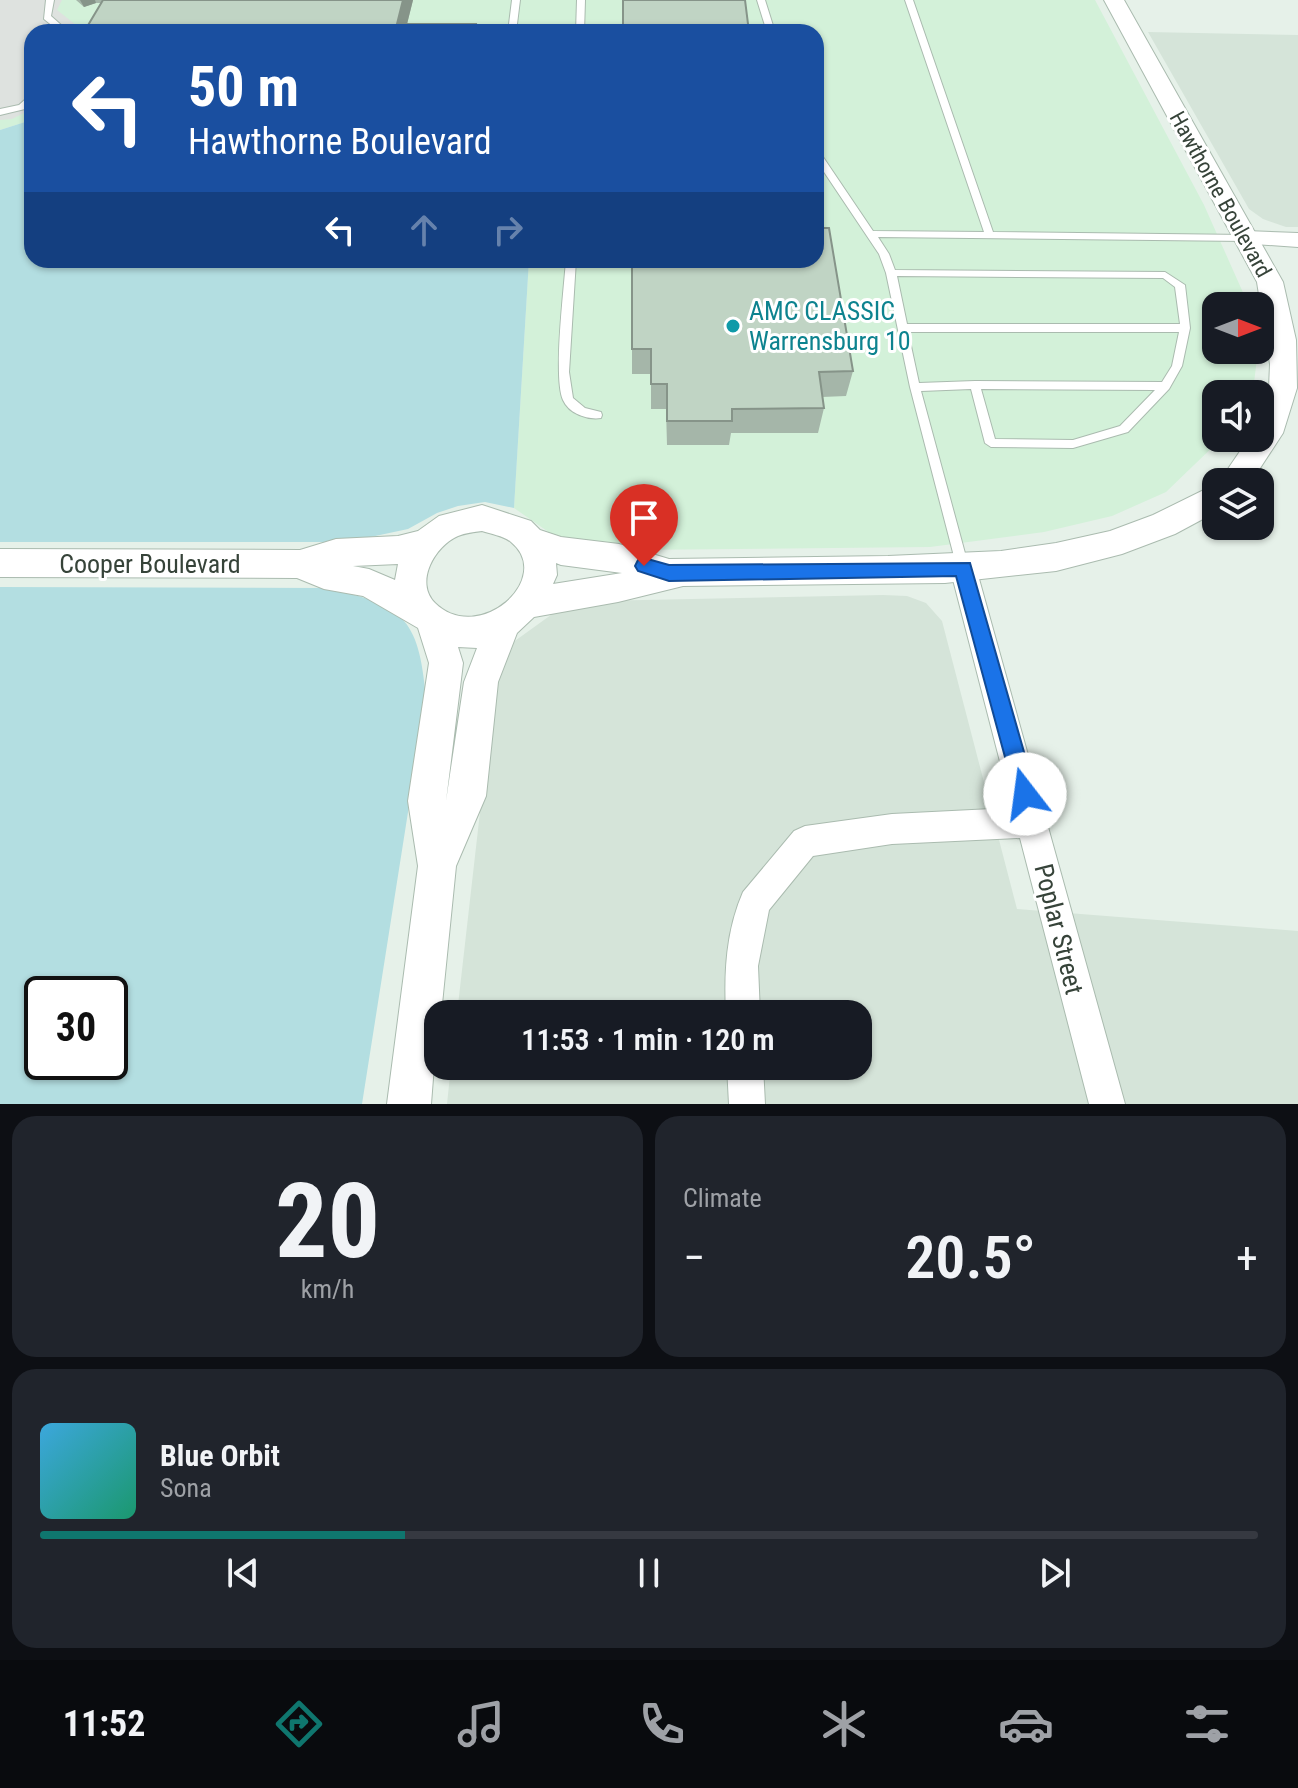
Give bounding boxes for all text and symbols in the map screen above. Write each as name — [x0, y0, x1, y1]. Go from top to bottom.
text: 50 m — [188, 54, 299, 120]
icon: left — [56, 56, 160, 160]
street label: Hawthorne Boulevard — [1165, 107, 1276, 281]
text: Hawthorne Boulevard — [188, 121, 492, 163]
icon: left — [318, 208, 362, 252]
icon: ahead — [402, 208, 446, 252]
icon: right — [486, 208, 530, 252]
north arrow — [1202, 292, 1274, 364]
map controls — [1202, 292, 1274, 540]
place label: AMC CLASSIC Warrensburg 10 — [749, 296, 911, 356]
marker: AMC CLASSIC Warrensburg 10 — [724, 317, 742, 335]
button: sound — [1202, 380, 1274, 452]
button: layers — [1202, 468, 1274, 540]
pin — [610, 484, 678, 566]
icon: arrive — [622, 496, 666, 540]
street label: Cooper Boulevard — [59, 549, 241, 579]
position arrow — [983, 752, 1067, 836]
street label: Poplar Street — [1028, 861, 1090, 997]
speed limit sign: 30 — [24, 976, 128, 1080]
text: 11:53 · 1 min · 120 m — [521, 1022, 775, 1057]
text: 20 — [275, 1161, 380, 1282]
text: Climate — [683, 1183, 762, 1213]
text: 20.5° — [905, 1222, 1036, 1293]
text: − — [683, 1232, 705, 1284]
text: + — [1236, 1232, 1258, 1284]
text: km/h — [301, 1274, 354, 1304]
text: Blue Orbit — [160, 1438, 280, 1473]
text: Sona — [160, 1473, 212, 1503]
icon: previous — [221, 1551, 265, 1595]
icon: pause — [627, 1551, 671, 1595]
icon: next — [1033, 1551, 1077, 1595]
icon: directions — [271, 1696, 327, 1752]
icon: music — [453, 1696, 509, 1752]
icon: phone — [634, 1696, 690, 1752]
icon: climate — [816, 1696, 872, 1752]
icon: car — [998, 1696, 1054, 1752]
icon: filters — [1179, 1696, 1235, 1752]
text: 11:52 — [63, 1703, 145, 1745]

